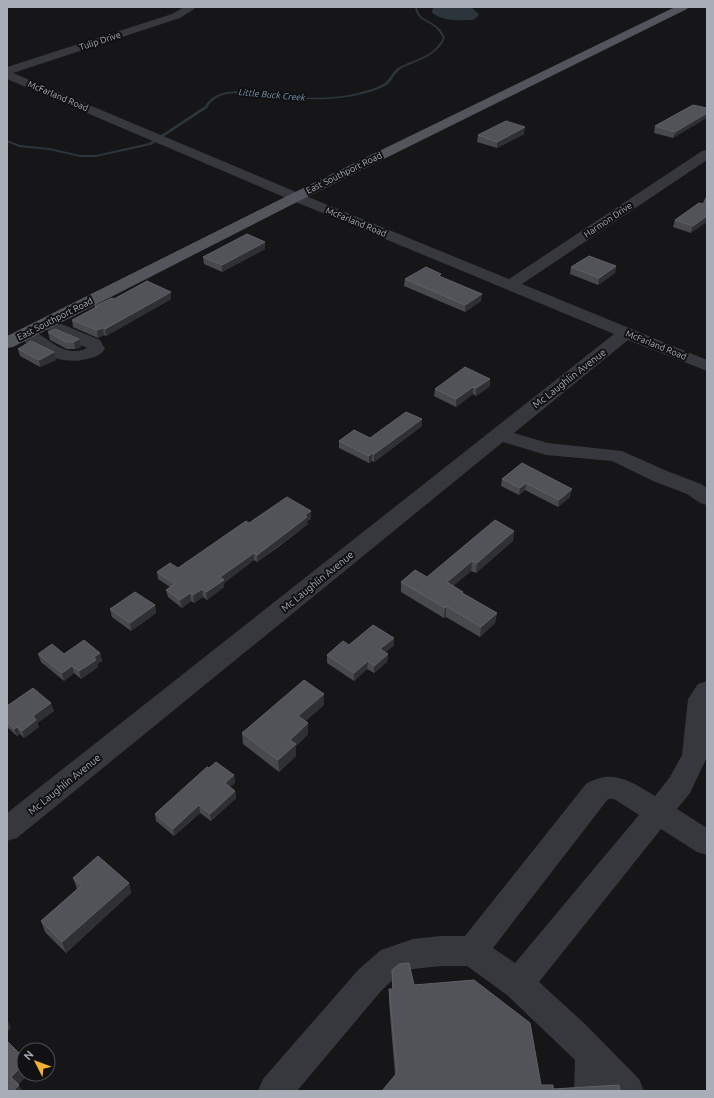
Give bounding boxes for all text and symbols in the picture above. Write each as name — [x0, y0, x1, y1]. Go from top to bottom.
street label: Tulip Drive — [78, 30, 122, 52]
street label: McFarland Road — [26, 79, 90, 113]
water label: Little Buck Creek — [238, 87, 306, 103]
street label: East Southport Road — [304, 150, 384, 196]
street label: Harmon Drive — [582, 200, 634, 240]
street label: McFarland Road — [324, 205, 388, 239]
street label: East Southport Road — [16, 296, 94, 342]
street label: McFarland Road — [624, 328, 688, 362]
street label: Mc Laughlin Avenue — [531, 346, 608, 410]
street label: Mc Laughlin Avenue — [279, 549, 356, 614]
street label: Mc Laughlin Avenue — [26, 752, 103, 817]
north arrow — [16, 1042, 56, 1082]
text: N — [21, 1048, 36, 1062]

